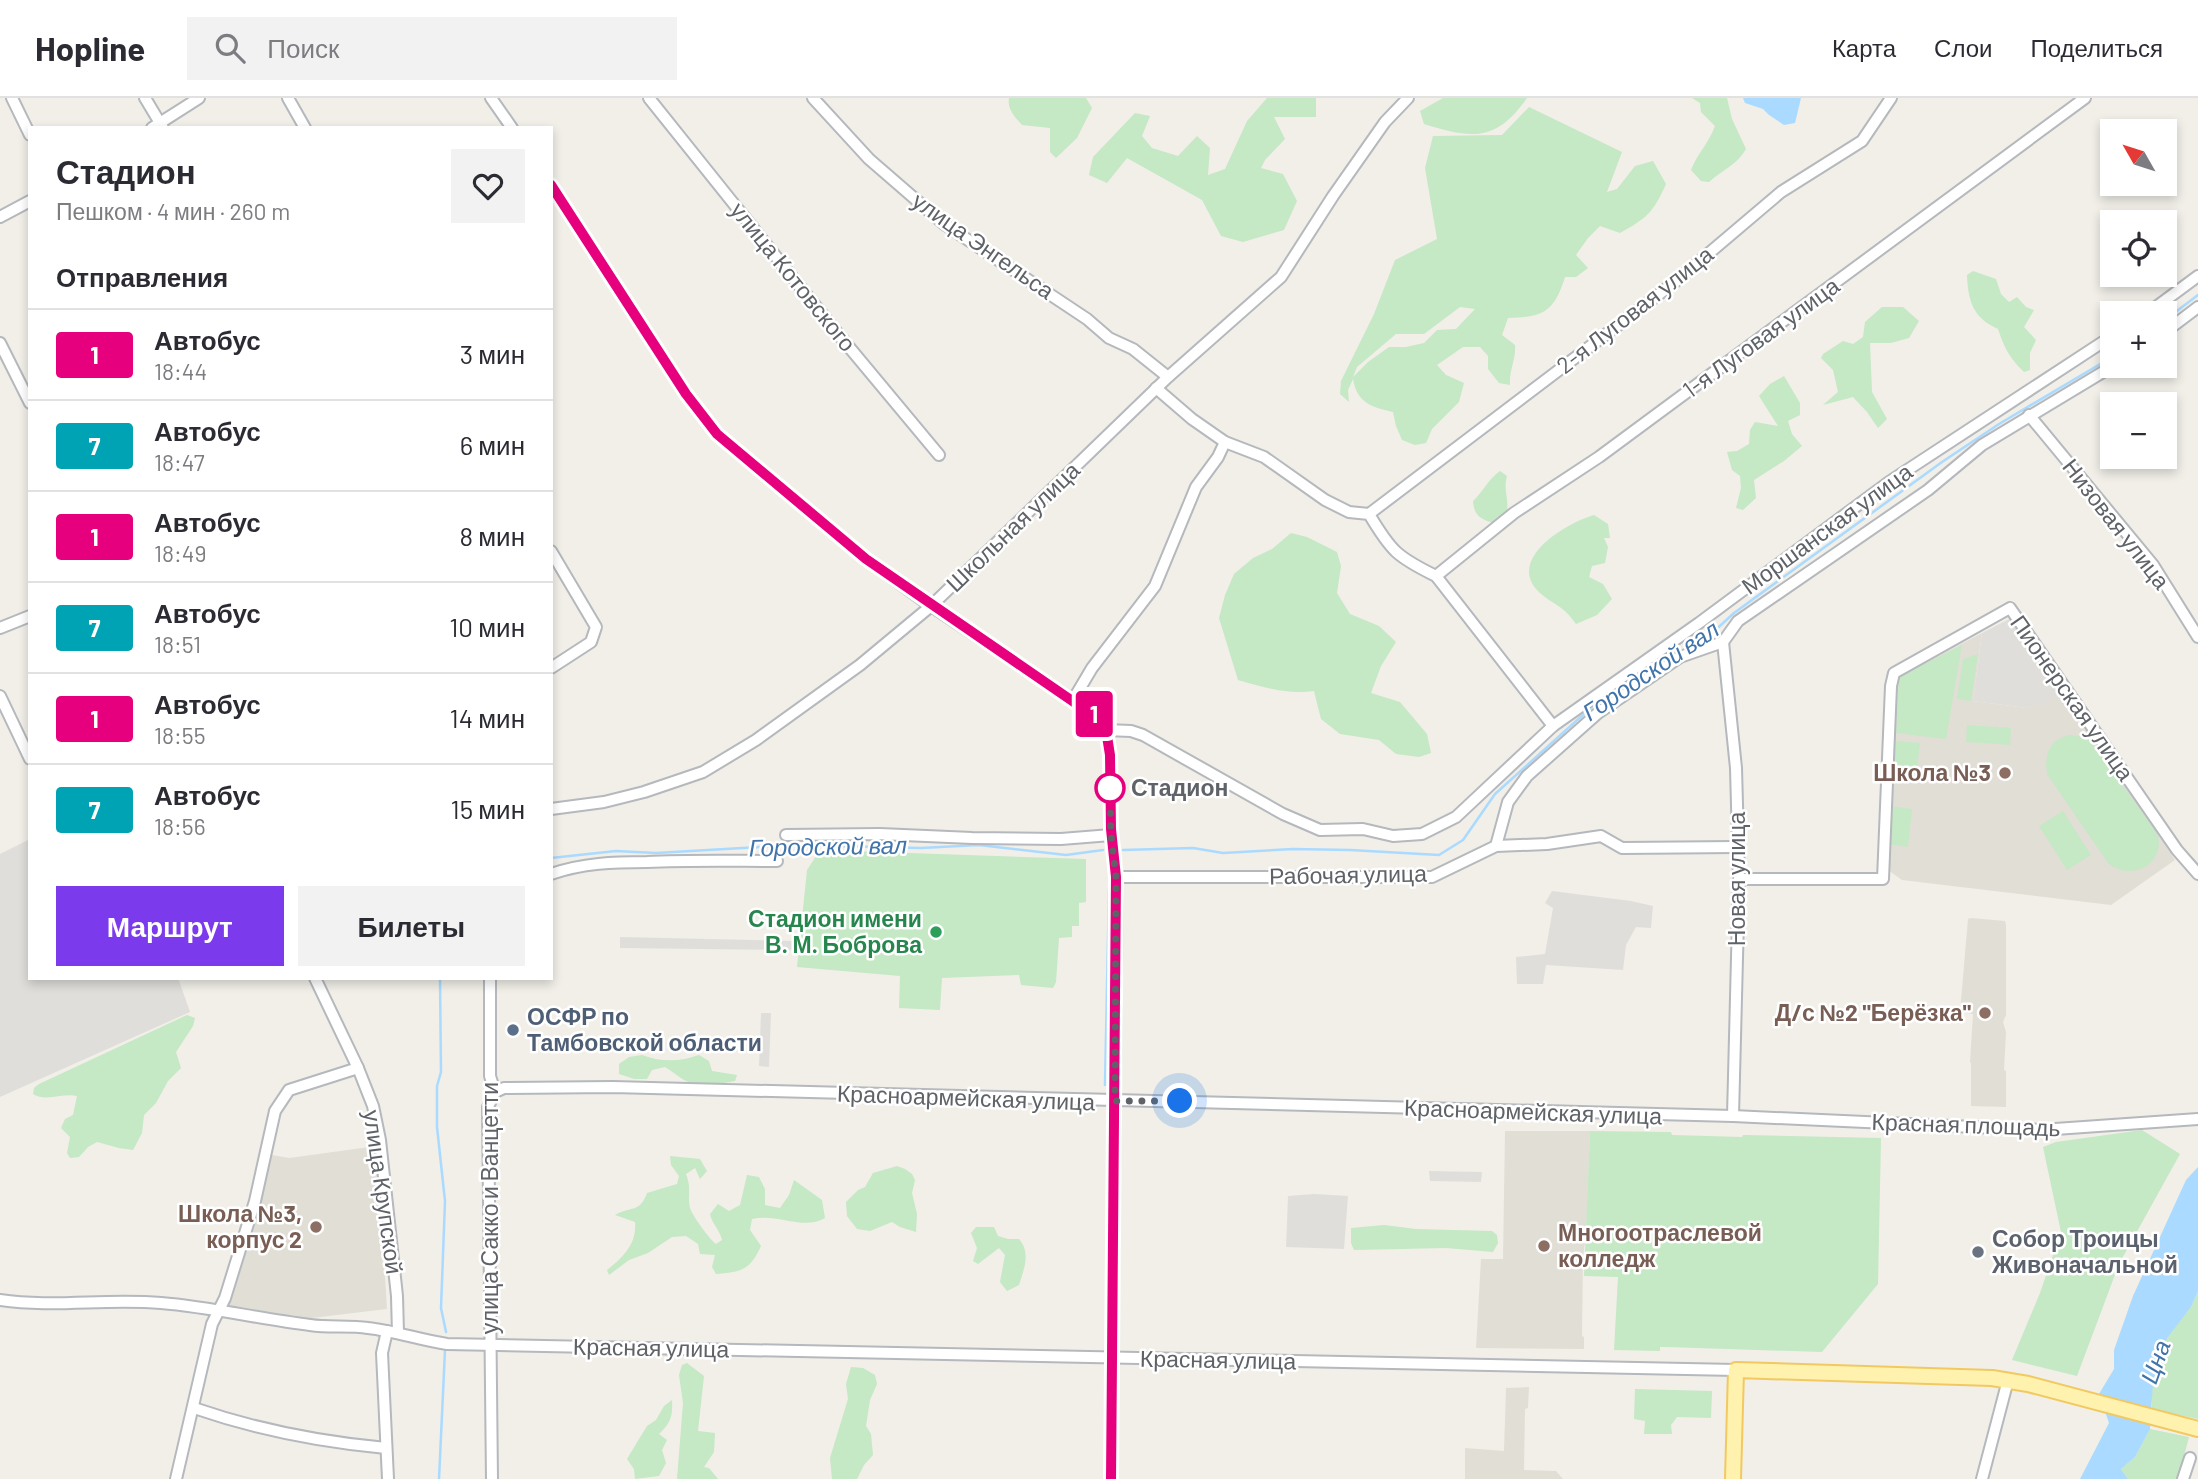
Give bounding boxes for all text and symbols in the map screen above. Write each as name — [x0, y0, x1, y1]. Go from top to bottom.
search box — [187, 17, 677, 80]
text: Hopline — [35, 28, 145, 68]
icon: search — [211, 29, 249, 67]
text: Поиск — [267, 32, 339, 63]
text: Карта — [1832, 33, 1896, 62]
text: Слои — [1934, 33, 1992, 62]
text: Поделиться — [2030, 33, 2163, 62]
north arrow — [2100, 119, 2177, 196]
map controls — [2100, 119, 2177, 469]
button: heart — [451, 149, 525, 223]
text: Стадион — [56, 151, 196, 191]
street label: улица Энгельса — [907, 186, 1060, 305]
street label: улица Котовского — [725, 196, 863, 357]
text: Пешком · 4 мин · 260 m — [56, 197, 290, 225]
button: locate — [2100, 210, 2177, 287]
street label: 2-я Луговая улица — [1551, 239, 1718, 379]
text: Отправления — [56, 261, 228, 292]
street label: 1-я Луговая улица — [1677, 271, 1844, 403]
button: + — [2100, 301, 2177, 378]
text: Автобус — [154, 324, 261, 355]
text: 3 мин — [460, 338, 525, 369]
text: 1 — [90, 340, 99, 369]
text: 18:44 — [154, 357, 207, 385]
button: − — [2100, 392, 2177, 469]
text: Автобус — [154, 415, 261, 446]
text: 6 мин — [460, 429, 525, 460]
text: 7 — [89, 431, 100, 460]
text: 18:47 — [154, 448, 205, 476]
street label: Низовая улица — [2057, 453, 2176, 594]
street label: Школьная улица — [940, 455, 1085, 597]
street label: Моршанская улица — [1736, 457, 1917, 599]
text: Автобус — [154, 506, 261, 537]
text: 8 мин — [459, 520, 525, 551]
text: 1 — [90, 522, 99, 551]
text: 18:49 — [154, 539, 207, 567]
text: Автобус — [154, 597, 261, 628]
street label: Пионерская улица — [2005, 609, 2140, 786]
text: 10 мин — [449, 611, 525, 642]
text: 7 — [89, 613, 100, 642]
water label: Городской вал — [1576, 613, 1724, 726]
text: 18:51 — [154, 630, 201, 658]
text: Автобус — [154, 688, 261, 719]
line badge: 1 — [1071, 691, 1117, 737]
text: 1 — [1090, 699, 1098, 728]
text: 14 мин — [450, 702, 525, 733]
text: 1 — [90, 704, 99, 733]
text: 18:55 — [154, 721, 205, 749]
place label: Школа №3 — [1873, 758, 1991, 786]
marker: Школа №3 — [1997, 765, 2013, 781]
marker: Стадион — [1095, 773, 1125, 803]
place label: Стадион — [1131, 773, 1228, 801]
text: Автобус — [154, 779, 261, 810]
text: 15 мин — [451, 793, 525, 824]
text: 7 — [89, 795, 100, 824]
text: 18:56 — [154, 812, 206, 840]
street label: Новая улица — [1722, 812, 1750, 946]
water label: Городской вал — [749, 830, 908, 861]
street label: Рабочая улица — [1269, 859, 1427, 889]
button: Маршрут — [56, 886, 284, 966]
button: Билеты — [298, 886, 525, 966]
place label: Стадион имени В. М. Боброва — [748, 904, 922, 958]
marker: Стадион имени В. М. Боброва — [928, 924, 944, 940]
place label: Д/с №2 "Берёзка" — [1775, 998, 1971, 1026]
place label: ОСФР по Тамбовской области — [527, 1002, 762, 1056]
marker: Д/с №2 "Берёзка" — [1977, 1005, 1993, 1021]
marker: ОСФР по Тамбовской области — [505, 1022, 521, 1038]
street label: Красноармейская улица — [837, 1079, 1096, 1116]
street label: улица Сакко и Ванцетти — [475, 1082, 503, 1334]
your location — [1162, 1083, 1197, 1118]
street label: Красноармейская улица — [1404, 1093, 1663, 1130]
street label: Красная площадь — [1871, 1107, 2061, 1141]
street label: улица Крупской — [359, 1108, 409, 1276]
place label: Школа №3, корпус 2 — [178, 1199, 302, 1253]
place label: Многоотраслевой колледж — [1558, 1218, 1762, 1272]
marker: Школа №3, корпус 2 — [308, 1219, 324, 1235]
place label: Собор Троицы Живоначальной — [1991, 1224, 2178, 1278]
marker: Многоотраслевой колледж — [1536, 1238, 1552, 1254]
marker: Собор Троицы Живоначальной — [1970, 1244, 1986, 1260]
street label: Красная улица — [573, 1332, 730, 1362]
water label: Цна — [2133, 1336, 2176, 1387]
street label: Красная улица — [1140, 1344, 1297, 1374]

